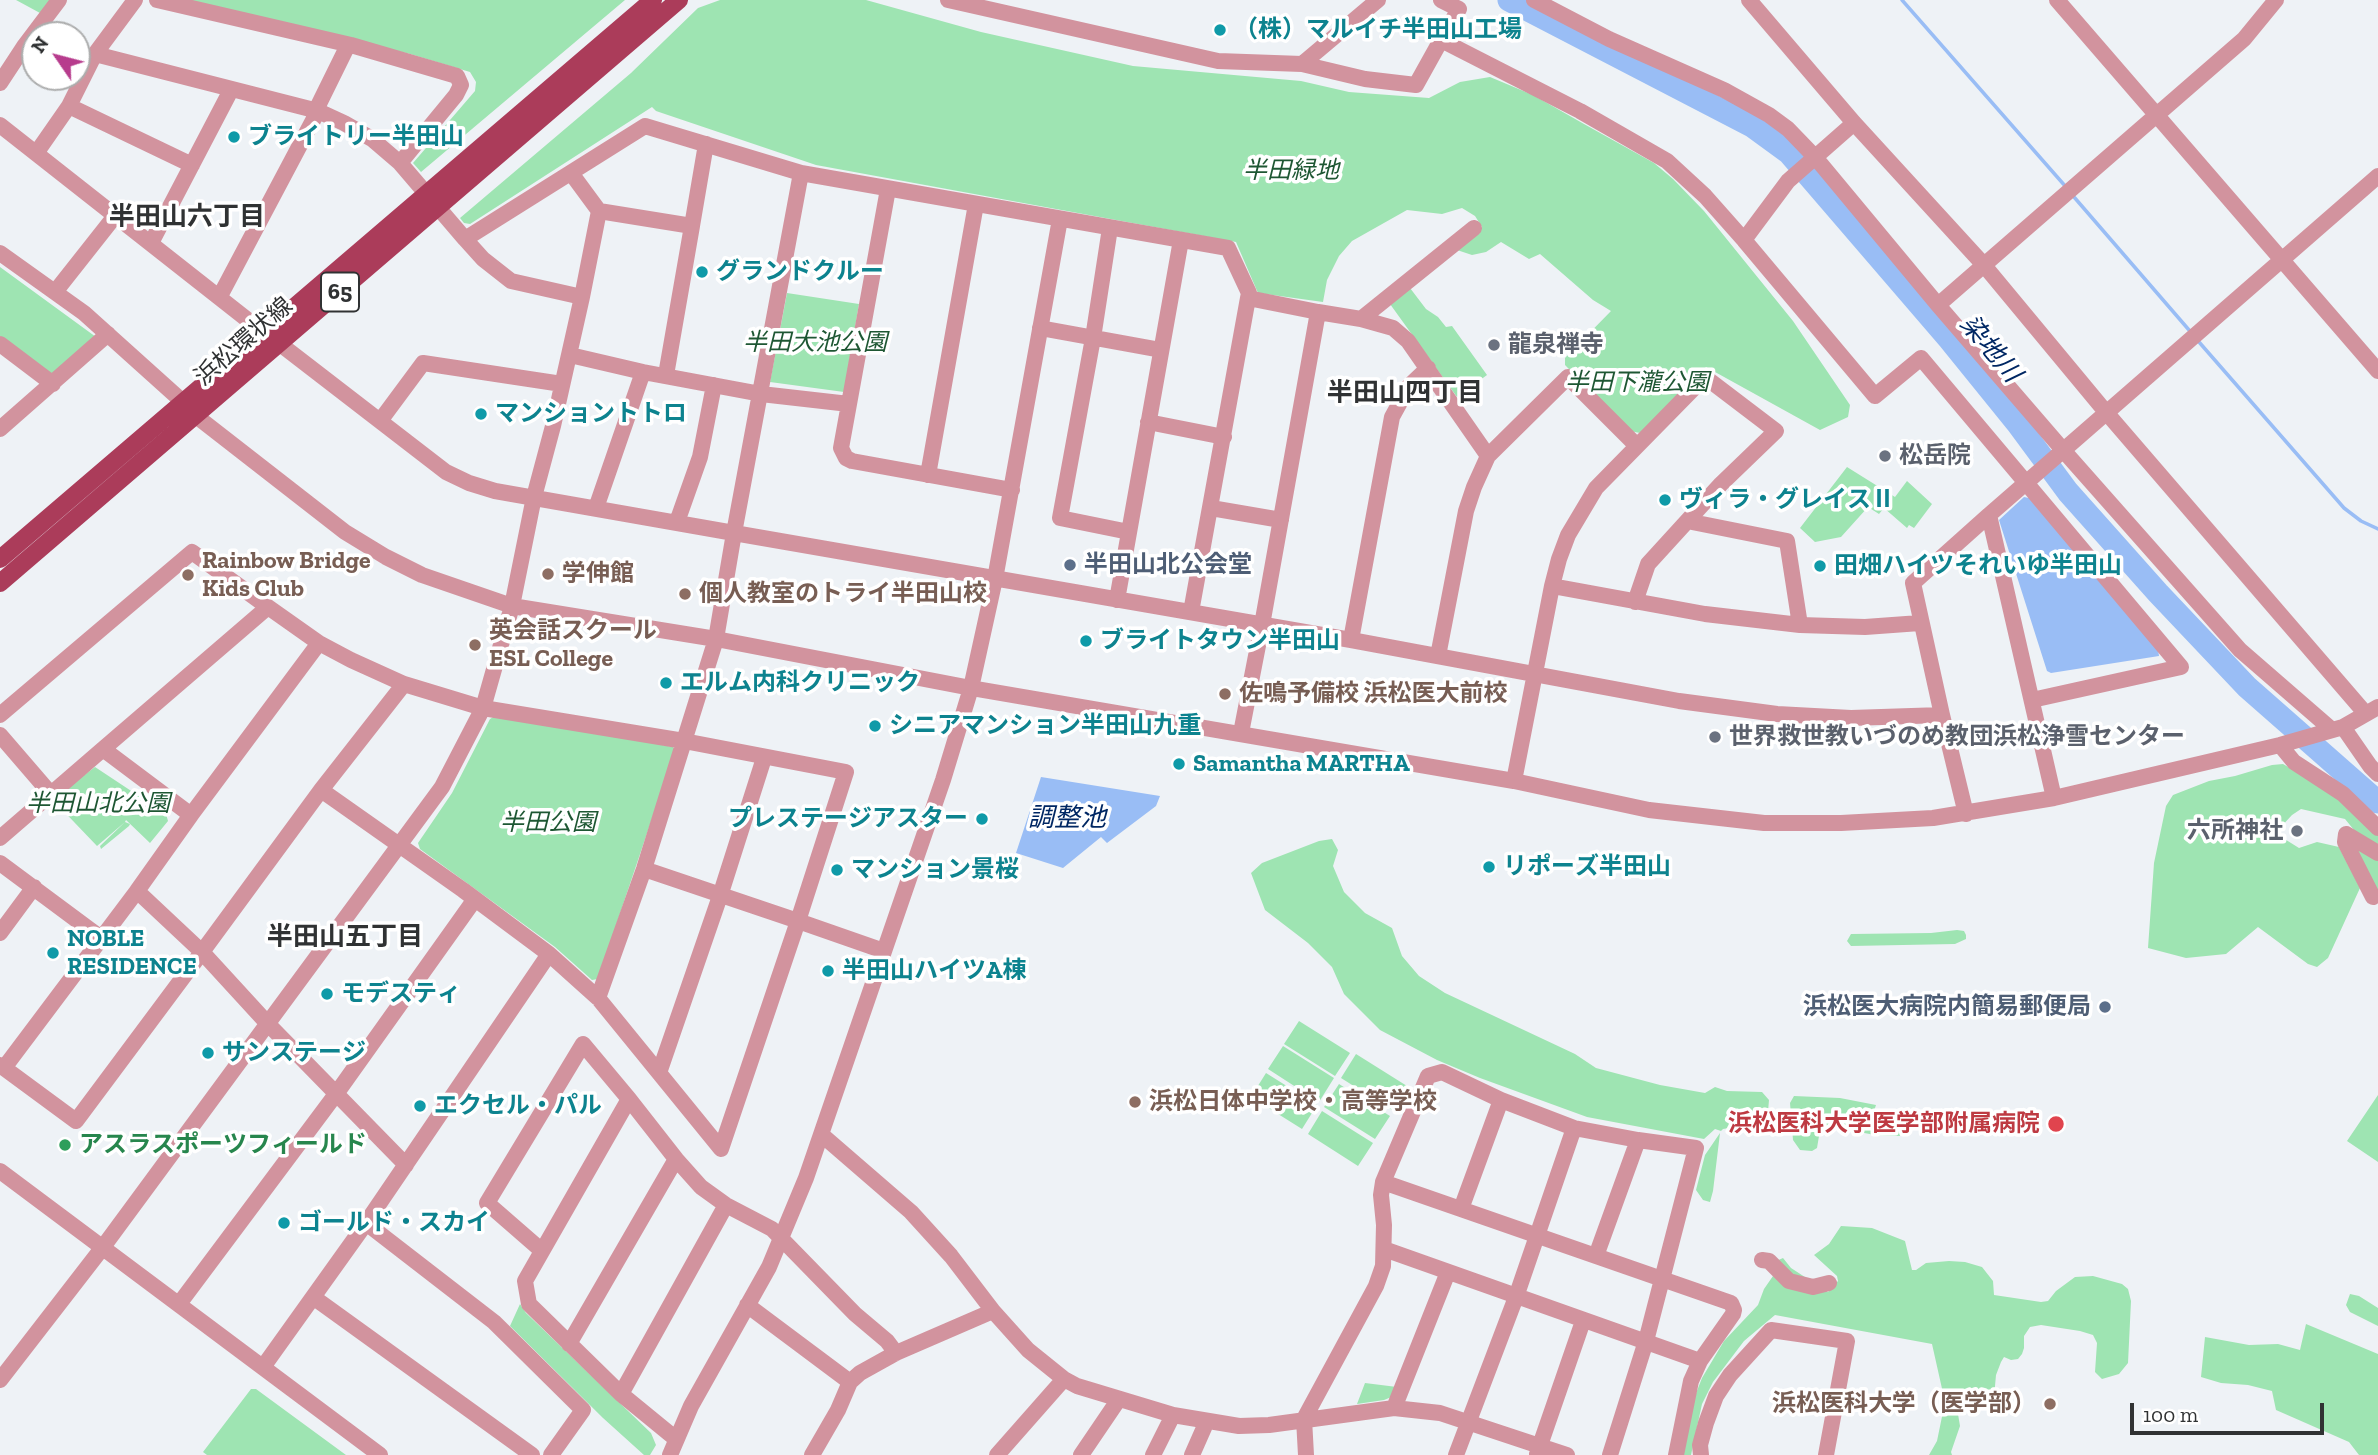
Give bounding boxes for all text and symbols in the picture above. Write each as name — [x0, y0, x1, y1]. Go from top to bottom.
place label: （株）マルイチ半田山工場 — [1234, 16, 1522, 44]
north arrow — [21, 21, 91, 91]
marker: （株）マルイチ半田山工場 — [1212, 22, 1228, 38]
text: N — [26, 32, 54, 57]
place label: ブライトリー半田山 — [248, 123, 464, 151]
marker: ブライトリー半田山 — [226, 129, 242, 145]
park label: 半田緑地 — [1243, 157, 1339, 185]
district label: 半田山六丁目 — [109, 202, 265, 234]
place label: グランドクルー — [716, 258, 884, 286]
marker: グランドクルー — [694, 264, 710, 280]
road number: 65 — [321, 272, 359, 312]
street label: 浜松環状線 — [189, 292, 299, 392]
water label: 染地川 — [1953, 309, 2027, 389]
park label: 半田大池公園 — [743, 329, 887, 357]
place label: 龍泉禅寺 — [1508, 331, 1604, 359]
marker: 龍泉禅寺 — [1486, 337, 1502, 353]
park label: 半田下瀧公園 — [1565, 369, 1709, 397]
district label: 半田山四丁目 — [1327, 378, 1483, 410]
place label: マンショントトロ — [495, 400, 687, 428]
marker: マンショントトロ — [473, 406, 489, 422]
place label: 松岳院 — [1899, 442, 1971, 470]
marker: 松岳院 — [1877, 448, 1893, 464]
place label: ヴィラ・グレイスⅡ — [1679, 486, 1895, 514]
marker: ヴィラ・グレイスⅡ — [1657, 492, 1673, 508]
place label: Rainbow Bridge Kids Club — [202, 547, 371, 603]
place label: 半田山北公会堂 — [1084, 551, 1252, 579]
place label: 田畑ハイツそれいゆ半田山 — [1834, 552, 2122, 580]
marker: 半田山北公会堂 — [1062, 557, 1078, 573]
marker: 田畑ハイツそれいゆ半田山 — [1812, 558, 1828, 574]
place label: 学伸館 — [562, 560, 634, 588]
marker: 学伸館 — [540, 566, 556, 582]
marker: Rainbow Bridge Kids Club — [180, 567, 196, 583]
place label: 個人教室のトライ半田山校 — [699, 580, 987, 608]
marker: 個人教室のトライ半田山校 — [677, 586, 693, 602]
place label: 英会話スクール ESL College — [489, 617, 657, 673]
place label: ブライトタウン半田山 — [1100, 627, 1340, 655]
marker: ブライトタウン半田山 — [1078, 633, 1094, 649]
marker: 英会話スクール ESL College — [467, 637, 483, 653]
place label: エルム内科クリニック — [680, 669, 920, 697]
marker: エルム内科クリニック — [658, 675, 674, 691]
place label: 佐鳴予備校 浜松医大前校 — [1239, 680, 1507, 708]
marker: 佐鳴予備校 浜松医大前校 — [1217, 686, 1233, 702]
place label: シニアマンション半田山九重 — [889, 712, 1201, 740]
marker: シニアマンション半田山九重 — [867, 718, 883, 734]
place label: 世界救世教いづのめ教団浜松浄雪センター — [1729, 723, 2185, 751]
marker: 世界救世教いづのめ教団浜松浄雪センター — [1707, 729, 1723, 745]
place label: Samantha MARTHA — [1193, 750, 1410, 778]
marker: Samantha MARTHA — [1171, 756, 1187, 772]
park label: 半田山北公園 — [26, 790, 170, 818]
water label: 調整池 — [1028, 803, 1106, 835]
place label: プレステージアスター — [728, 805, 968, 833]
park label: 半田公園 — [500, 809, 596, 837]
marker: プレステージアスター — [974, 811, 990, 827]
place label: 六所神社 — [2187, 817, 2283, 845]
marker: 六所神社 — [2289, 823, 2305, 839]
place label: リポーズ半田山 — [1503, 853, 1671, 881]
place label: マンション景桜 — [851, 856, 1019, 884]
marker: リポーズ半田山 — [1481, 859, 1497, 875]
marker: マンション景桜 — [829, 862, 845, 878]
district label: 半田山五丁目 — [267, 922, 423, 954]
place label: NOBLE RESIDENCE — [67, 925, 197, 981]
marker: NOBLE RESIDENCE — [45, 945, 61, 961]
place label: 半田山ハイツA棟 — [842, 957, 1026, 985]
marker: 半田山ハイツA棟 — [820, 963, 836, 979]
place label: モデスティ — [341, 980, 461, 1008]
marker: モデスティ — [319, 986, 335, 1002]
place label: 浜松医大病院内簡易郵便局 — [1803, 993, 2091, 1021]
marker: 浜松医大病院内簡易郵便局 — [2097, 999, 2113, 1015]
place label: サンステージ — [222, 1039, 366, 1067]
marker: サンステージ — [200, 1045, 216, 1061]
place label: 浜松日体中学校・高等学校 — [1149, 1088, 1437, 1116]
place label: エクセル・パル — [434, 1092, 602, 1120]
marker: 浜松日体中学校・高等学校 — [1127, 1094, 1143, 1110]
marker: エクセル・パル — [412, 1098, 428, 1114]
place label: 浜松医科大学医学部附属病院 — [1728, 1110, 2040, 1138]
marker: 浜松医科大学医学部附属病院 — [2046, 1114, 2066, 1134]
place label: アスラスポーツフィールド — [79, 1131, 367, 1159]
marker: アスラスポーツフィールド — [57, 1137, 73, 1153]
place label: ゴールド・スカイ — [298, 1209, 490, 1237]
marker: ゴールド・スカイ — [276, 1215, 292, 1231]
scale bar — [2133, 1388, 2327, 1432]
place label: 浜松医科大学（医学部） — [1772, 1390, 2036, 1418]
marker: 浜松医科大学（医学部） — [2042, 1396, 2058, 1412]
text: 100 m — [2143, 1402, 2198, 1427]

